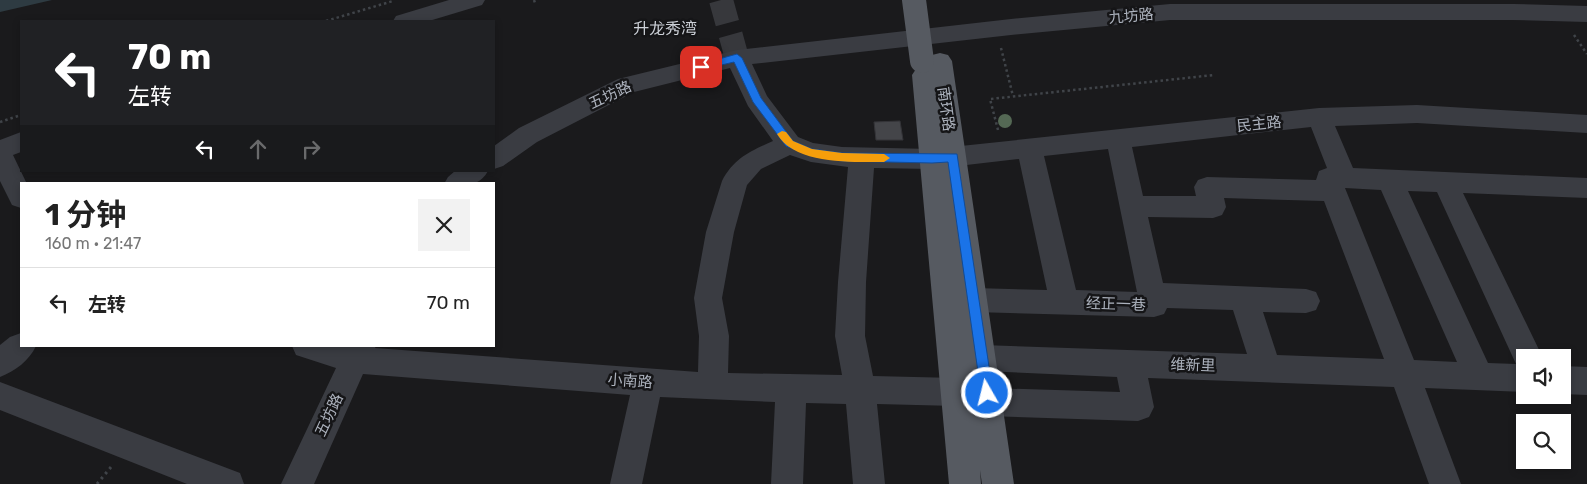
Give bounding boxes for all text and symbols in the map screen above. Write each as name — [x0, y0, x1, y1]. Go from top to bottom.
street label: 九坊路 — [1108, 5, 1154, 27]
district label: 升龙秀湾 — [633, 19, 697, 38]
text: 70 m — [128, 36, 211, 78]
icon: left — [45, 40, 110, 105]
pin — [680, 46, 722, 88]
icon: arrive — [687, 53, 715, 81]
street label: 五坊路 — [586, 77, 634, 113]
text: 左转 — [128, 83, 172, 110]
street label: 南环路 — [934, 85, 958, 133]
street label: 民主路 — [1236, 113, 1282, 135]
icon: left — [191, 135, 219, 163]
icon: ahead — [244, 135, 272, 163]
icon: right — [297, 135, 325, 163]
text: 1 分钟 — [45, 197, 126, 233]
button: close — [418, 199, 470, 251]
text: 160 m · 21:47 — [45, 234, 141, 253]
icon: left — [45, 289, 73, 317]
text: 70 m — [427, 291, 470, 314]
text: 左转 — [88, 293, 126, 316]
street label: 经正一巷 — [1086, 294, 1146, 314]
map controls — [1516, 349, 1571, 469]
button: sound — [1516, 349, 1571, 404]
street label: 维新里 — [1170, 355, 1216, 375]
position arrow — [960, 366, 1012, 418]
street label: 小南路 — [607, 370, 653, 392]
street label: 五坊路 — [311, 391, 347, 439]
button: search — [1516, 414, 1571, 469]

